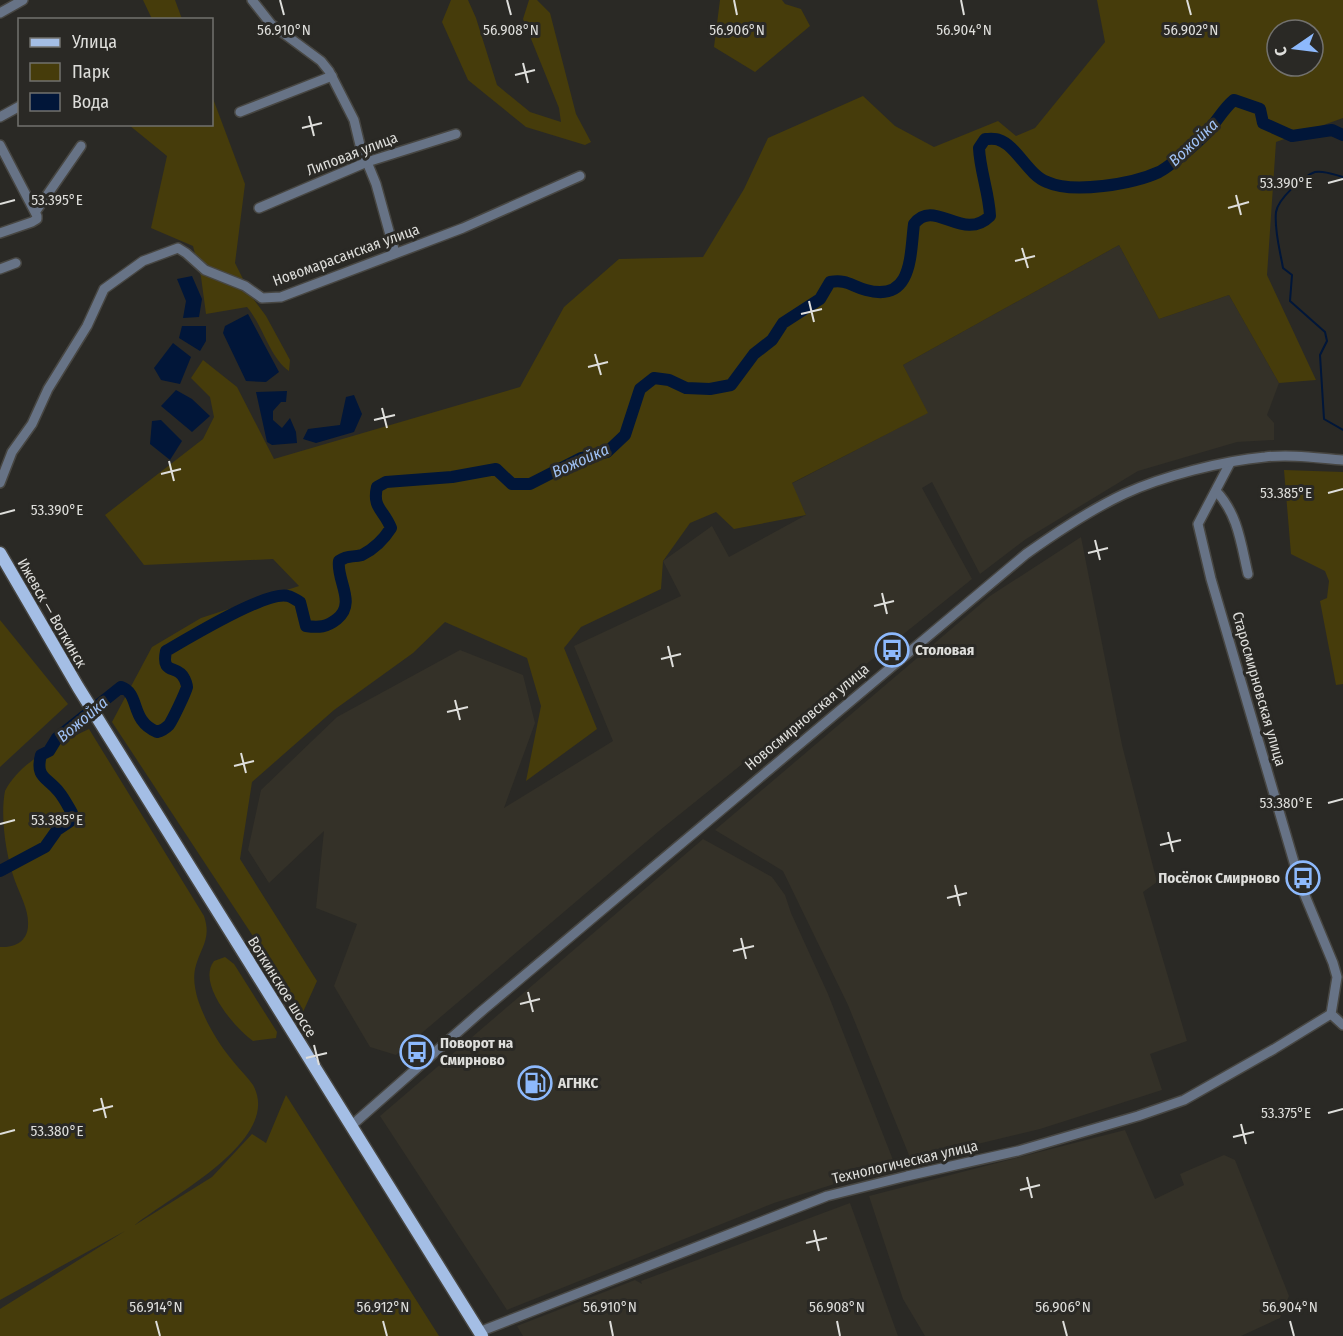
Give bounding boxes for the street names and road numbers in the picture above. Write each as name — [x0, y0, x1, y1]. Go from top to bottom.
street label: Липовая улица — [304, 128, 400, 180]
street label: Новомарасанская улица — [270, 220, 422, 290]
street label: Ижевск — Воткинск — [13, 555, 91, 671]
street label: Старосмирновская улица — [1228, 610, 1290, 768]
street label: Новосмирновская улица — [741, 660, 873, 774]
street label: Воткинское шоссе — [244, 933, 320, 1041]
street label: Технологическая улица — [830, 1136, 980, 1188]

